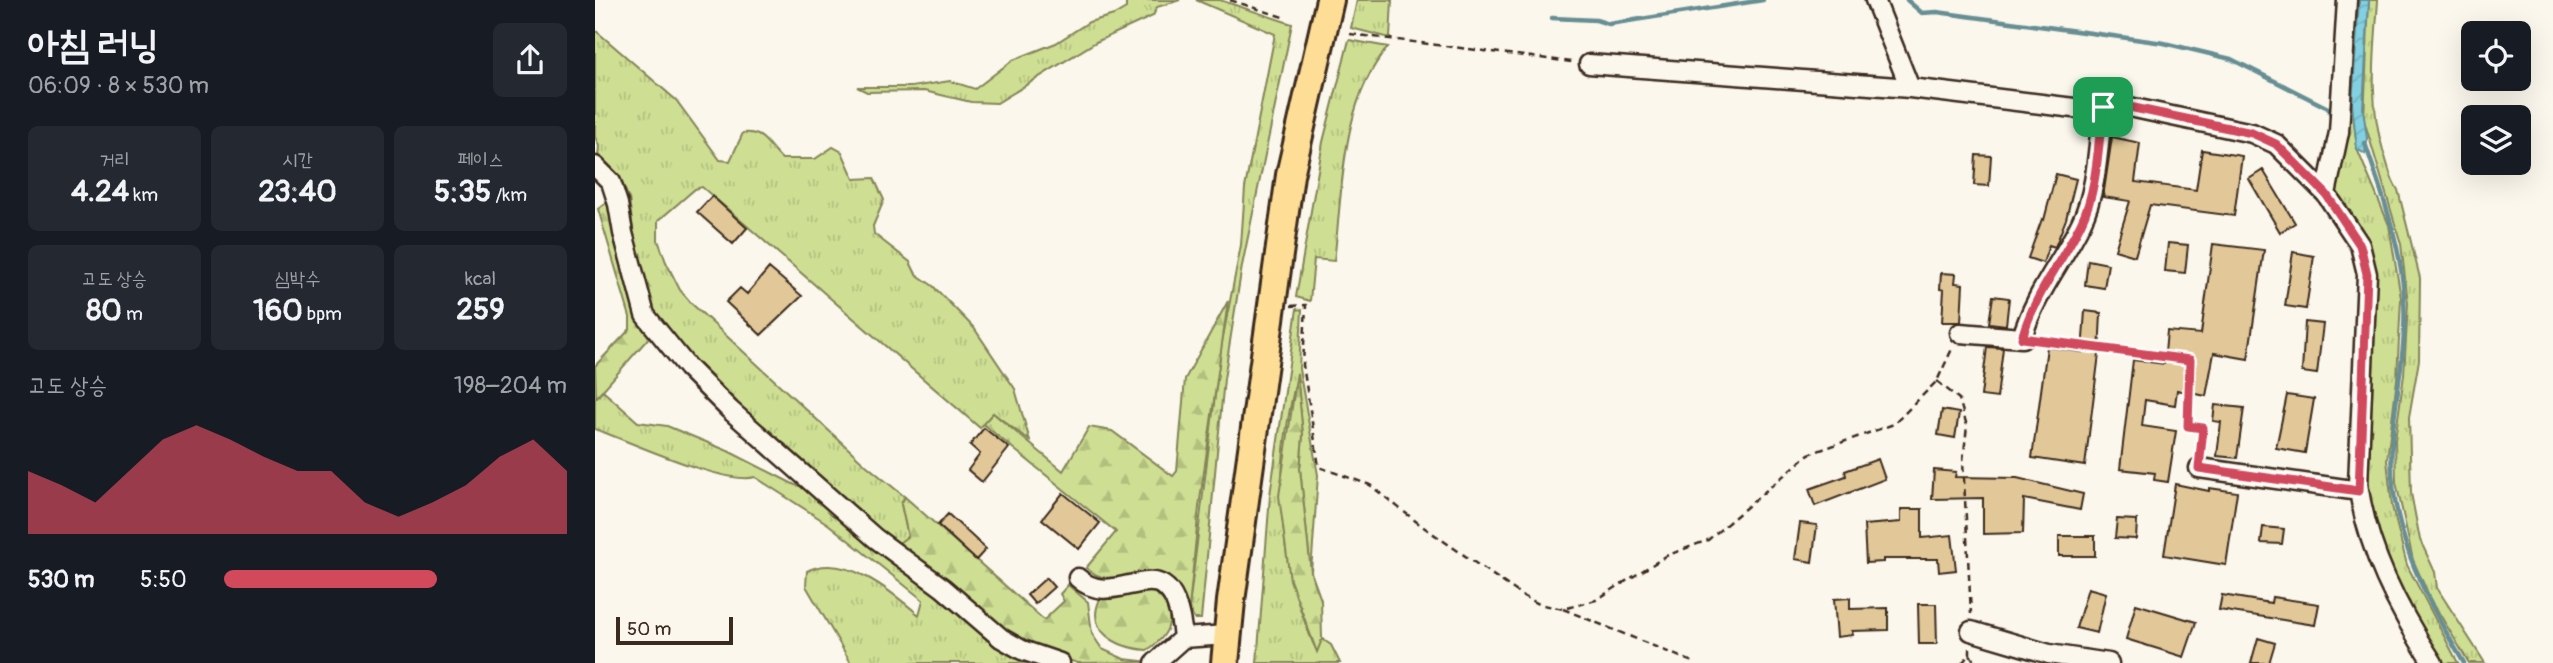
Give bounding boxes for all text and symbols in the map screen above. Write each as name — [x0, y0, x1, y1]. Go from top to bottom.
text: 아침 러닝 — [28, 21, 159, 69]
map controls — [2461, 21, 2531, 175]
button: locate — [2461, 21, 2531, 91]
button: share — [493, 23, 567, 97]
text: 06:09 · 8 × 530 m — [28, 71, 209, 100]
pin — [2073, 77, 2133, 137]
icon: arrive — [2084, 88, 2122, 126]
button: layers — [2461, 105, 2531, 175]
text: 거리 — [99, 148, 130, 172]
text: 시간 — [282, 148, 313, 172]
text: 페이스 — [458, 148, 503, 172]
text: 4.24 — [71, 173, 129, 210]
text: 23:40 — [258, 173, 337, 210]
text: 5:35 — [434, 173, 491, 210]
text: km — [129, 183, 158, 207]
text: /km — [491, 183, 527, 207]
text: 고도 상승 — [82, 267, 147, 291]
text: 심박수 — [275, 267, 320, 291]
text: kcal — [465, 267, 496, 291]
text: 259 — [456, 291, 505, 328]
text: 80 — [86, 292, 122, 329]
text: 160 — [253, 292, 303, 329]
text: m — [122, 302, 143, 326]
text: bpm — [303, 302, 342, 326]
text: 고도 상승 — [28, 371, 107, 400]
text: 198–204 m — [454, 371, 567, 400]
text: 530 m — [28, 565, 94, 594]
text: 5:50 — [140, 565, 187, 594]
scale bar — [616, 614, 733, 646]
text: 50 m — [627, 617, 671, 641]

